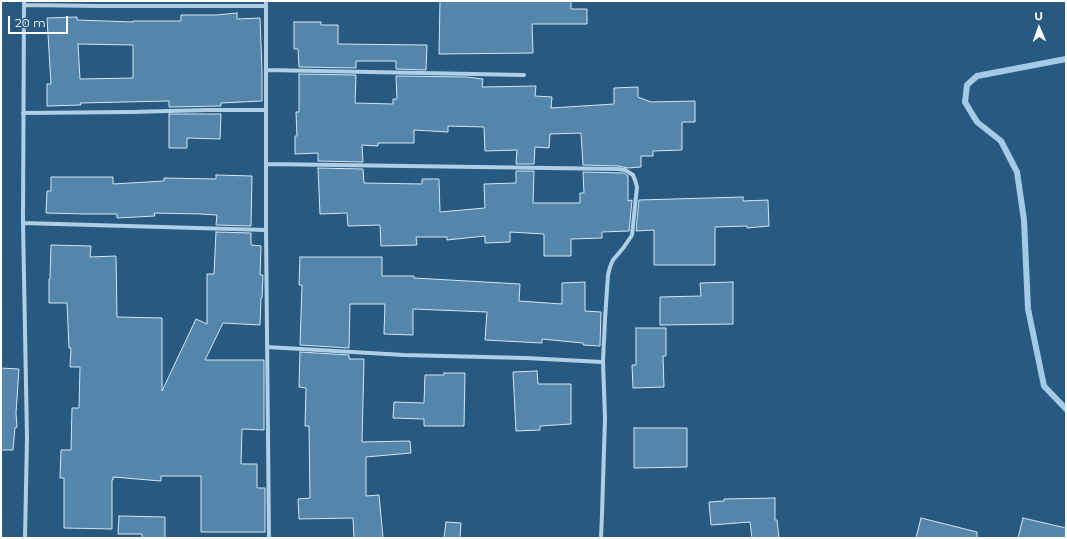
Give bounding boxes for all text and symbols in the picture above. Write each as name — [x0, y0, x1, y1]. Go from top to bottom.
scale bar — [10, 8, 70, 34]
north arrow — [1019, 8, 1059, 48]
text: U — [1034, 9, 1043, 23]
text: 20 m — [15, 15, 46, 30]

